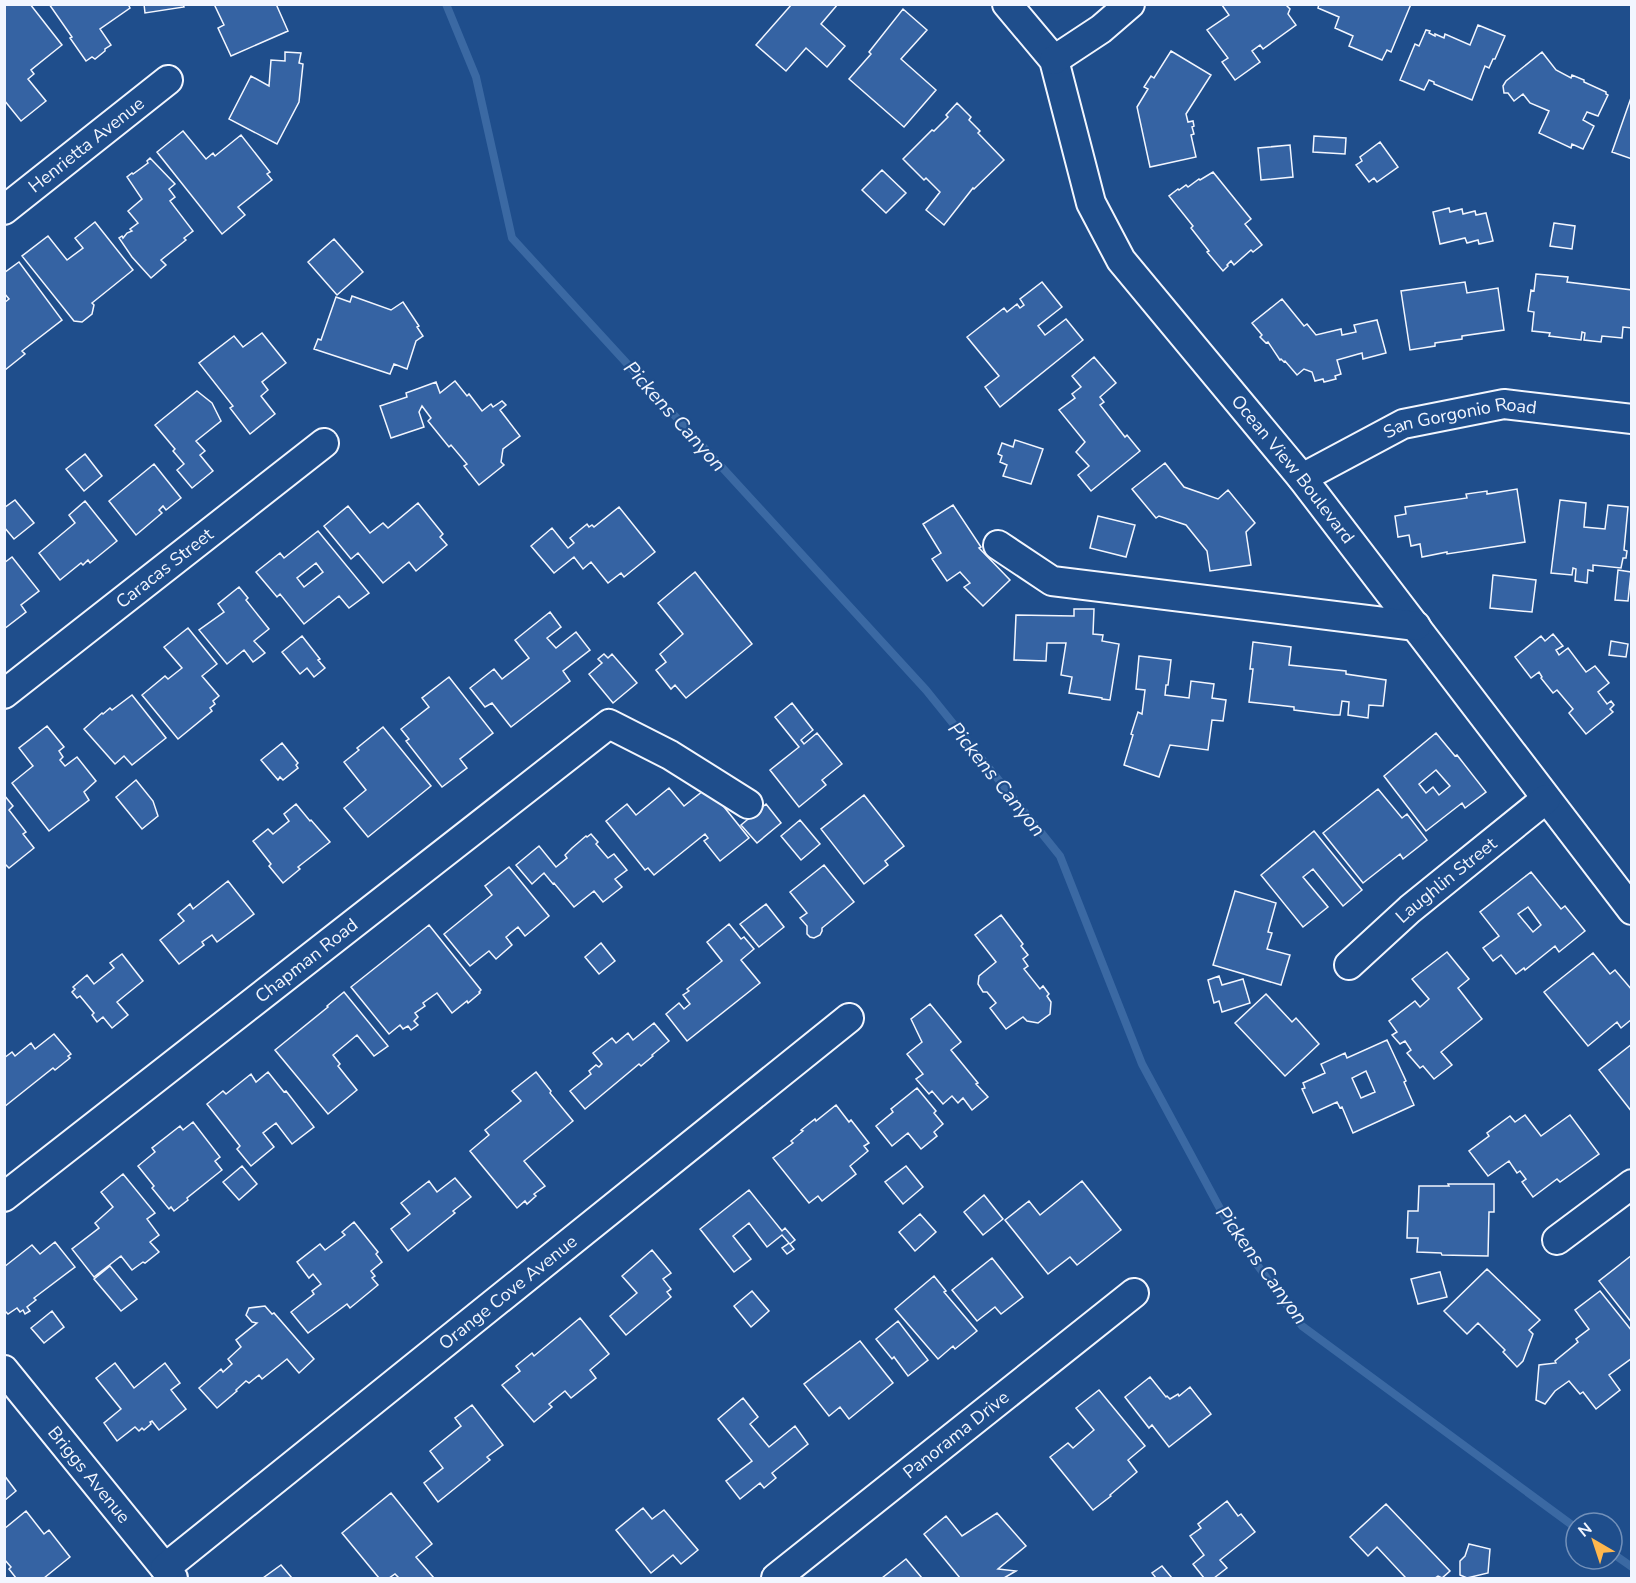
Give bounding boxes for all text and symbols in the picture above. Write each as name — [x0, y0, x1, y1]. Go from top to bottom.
street label: Henrietta Avenue — [23, 91, 149, 198]
water label: Pickens Canyon — [618, 355, 732, 478]
street label: Ocean View Boulevard — [1226, 390, 1360, 549]
street label: San Gorgonio Road — [1379, 392, 1538, 444]
street label: Caracas Street — [111, 522, 219, 614]
water label: Pickens Canyon — [942, 716, 1051, 842]
street label: Laughlin Street — [1390, 831, 1502, 928]
street label: Chapman Road — [250, 913, 363, 1008]
water label: Pickens Canyon — [1209, 1200, 1314, 1330]
street label: Orange Cove Avenue — [434, 1229, 582, 1355]
street label: Panorama Drive — [898, 1385, 1014, 1484]
street label: Briggs Avenue — [42, 1421, 136, 1528]
north arrow — [1564, 1511, 1624, 1571]
text: N — [1574, 1518, 1597, 1542]

